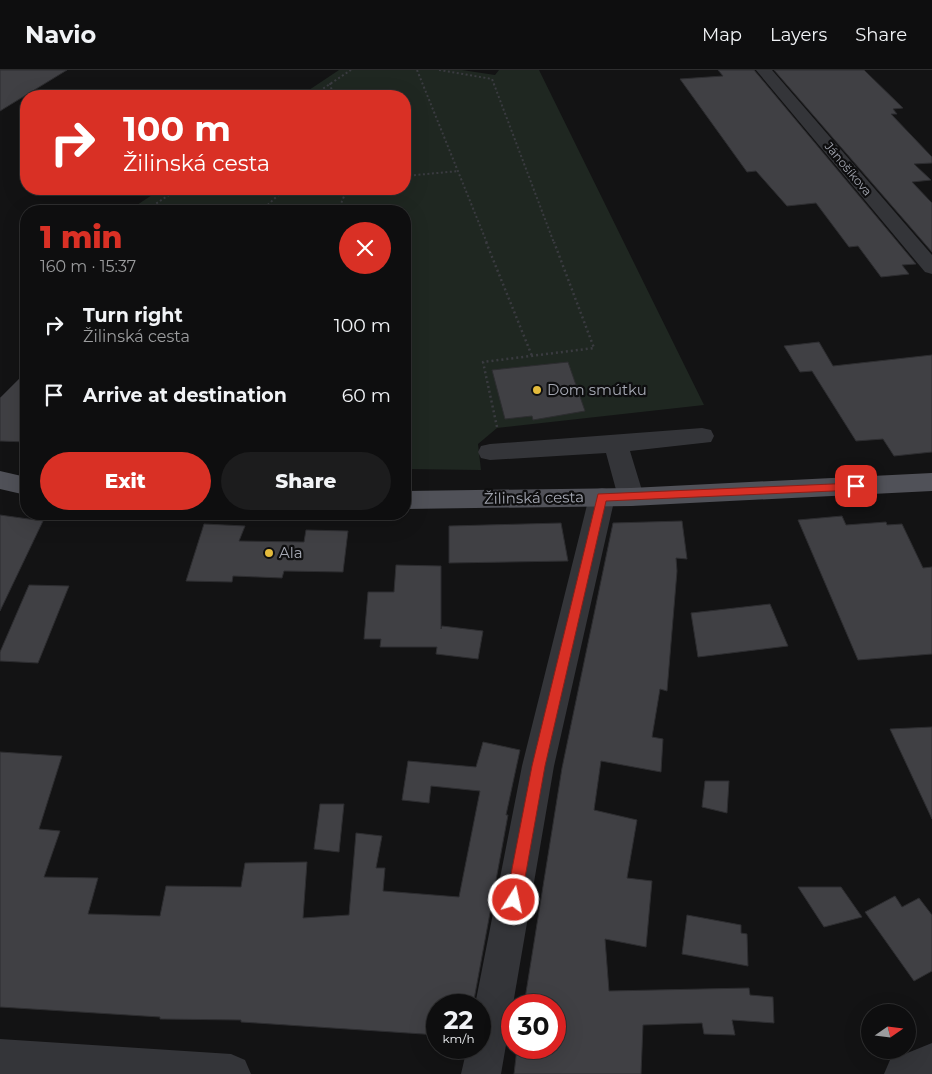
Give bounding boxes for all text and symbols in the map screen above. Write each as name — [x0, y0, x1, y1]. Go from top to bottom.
text: Navio — [25, 20, 96, 49]
text: Map — [702, 24, 742, 46]
text: Layers — [770, 24, 827, 46]
text: Share — [855, 24, 907, 46]
text: 100 m — [123, 107, 231, 150]
icon: right — [40, 110, 105, 175]
street label: Jánošíkova — [821, 138, 875, 199]
text: Žilinská cesta — [123, 150, 270, 177]
text: 1 min — [40, 219, 123, 256]
button: close — [339, 222, 391, 274]
text: 160 m · 15:37 — [40, 257, 136, 276]
text: Turn right — [83, 304, 183, 327]
icon: right — [40, 311, 68, 339]
text: 100 m — [334, 314, 391, 337]
text: Žilinská cesta — [83, 327, 190, 346]
place label: Dom smútku — [547, 380, 647, 399]
icon: arrive — [40, 381, 68, 409]
text: Arrive at destination — [83, 384, 287, 407]
text: 60 m — [342, 384, 391, 407]
marker: Dom smútku — [531, 384, 543, 396]
button: Exit — [40, 452, 211, 510]
button: Share — [221, 452, 391, 510]
pin — [835, 465, 877, 507]
icon: arrive — [842, 472, 870, 500]
street label: Žilinská cesta — [484, 487, 584, 508]
place label: Ala — [279, 543, 303, 562]
marker: Ala — [263, 547, 275, 559]
position arrow — [487, 873, 539, 925]
speed limit sign: 30 — [501, 994, 566, 1059]
north arrow — [861, 1004, 916, 1059]
map controls — [861, 1004, 916, 1059]
text: 22 — [444, 1005, 473, 1035]
text: km/h — [442, 1031, 475, 1046]

